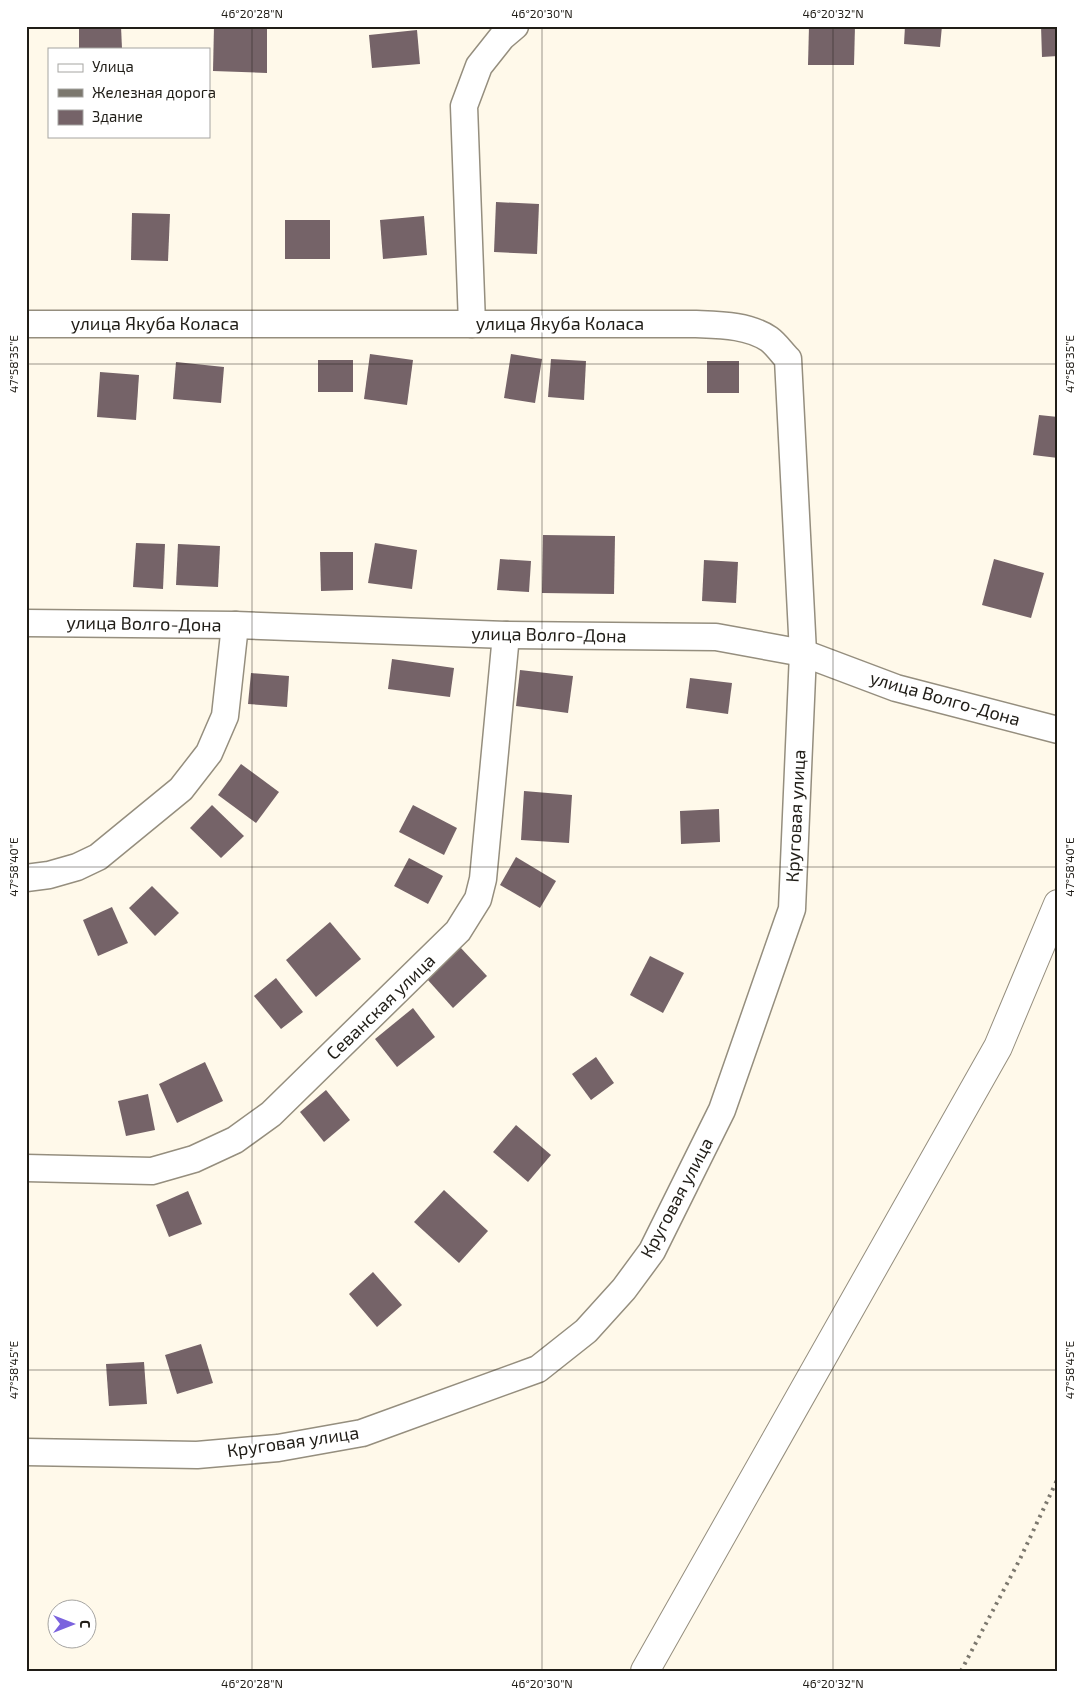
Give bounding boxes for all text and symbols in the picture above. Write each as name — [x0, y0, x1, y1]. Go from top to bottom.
text: 46°20'28"N — [221, 6, 283, 20]
text: 46°20'30"N — [511, 6, 573, 20]
text: 46°20'32"N — [802, 6, 864, 20]
legend — [48, 48, 210, 138]
text: Улица — [92, 57, 134, 75]
text: Железная дорога — [92, 83, 216, 101]
text: Здание — [92, 107, 143, 125]
street label: улица Якуба Коласа — [71, 312, 239, 334]
street label: улица Якуба Коласа — [476, 312, 644, 334]
text: 47°58'35"E — [6, 335, 20, 393]
text: 47°58'35"E — [1062, 335, 1076, 393]
street label: улица Волго-Дона — [66, 611, 222, 635]
street label: улица Волго-Дона — [471, 622, 627, 646]
street label: улица Волго-Дона — [868, 666, 1023, 730]
street label: Круговая улица — [781, 749, 809, 883]
text: 47°58'40"E — [6, 837, 20, 897]
text: 47°58'40"E — [1062, 837, 1076, 897]
street label: Севанская улица — [321, 949, 439, 1064]
street label: Круговая улица — [635, 1134, 717, 1261]
text: 47°58'45"E — [6, 1340, 20, 1399]
text: 47°58'45"E — [1062, 1340, 1076, 1399]
street label: Круговая улица — [225, 1421, 360, 1461]
north arrow — [48, 1600, 98, 1650]
text: С — [77, 1620, 94, 1628]
text: 46°20'28"N — [221, 1676, 283, 1690]
text: 46°20'30"N — [511, 1676, 573, 1690]
text: 46°20'32"N — [802, 1676, 864, 1690]

